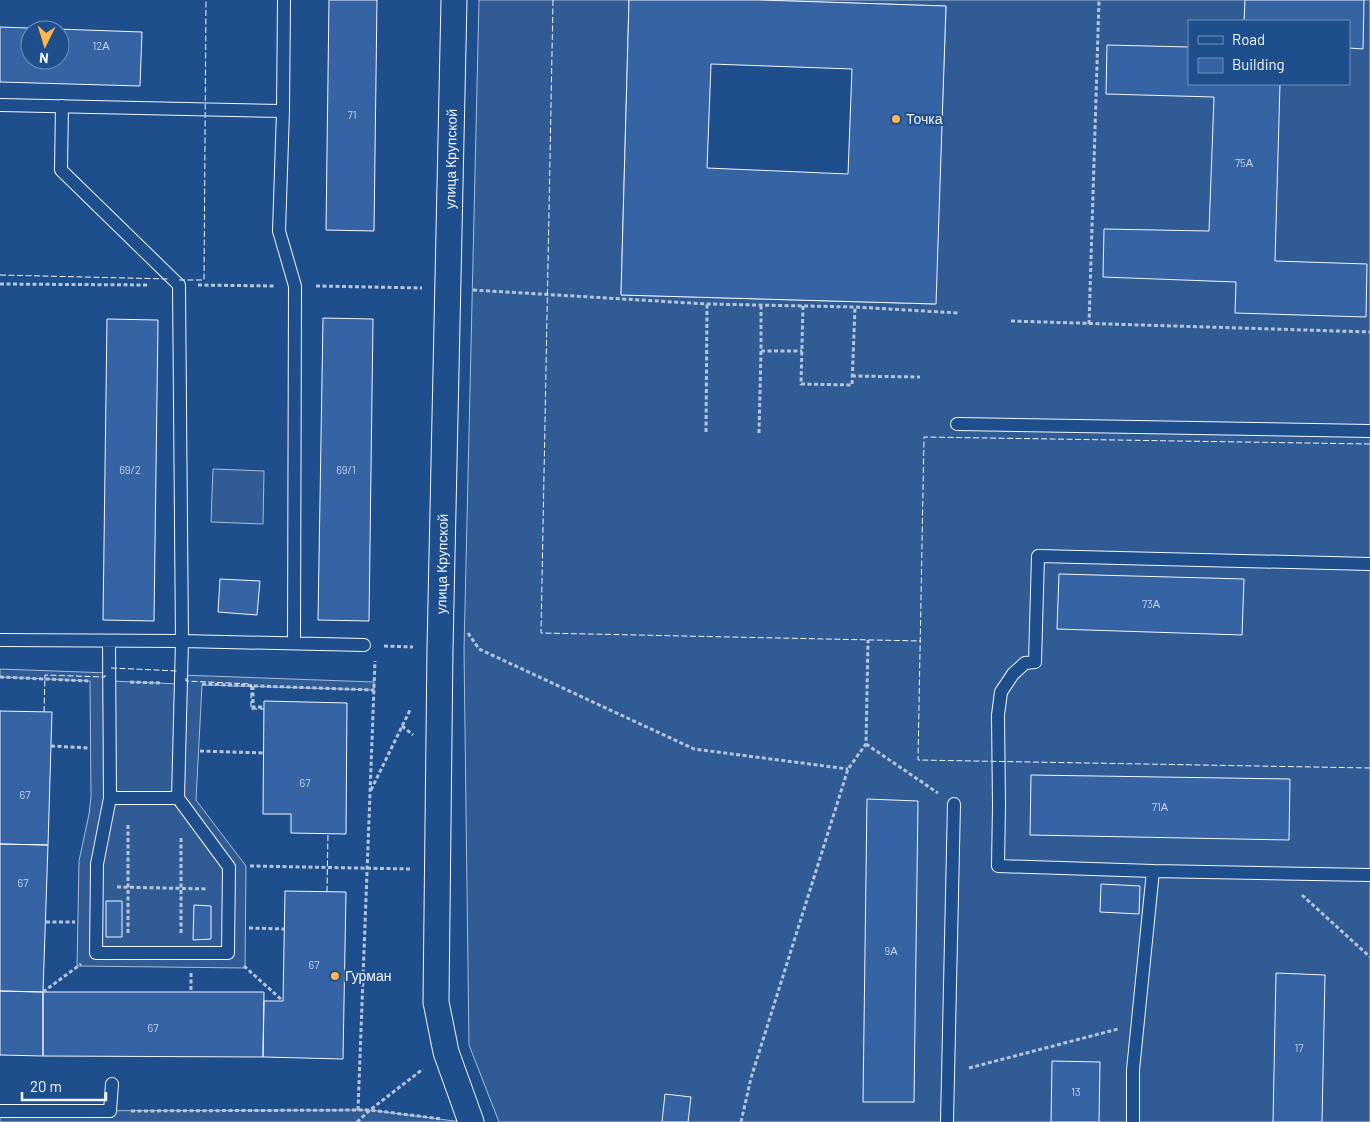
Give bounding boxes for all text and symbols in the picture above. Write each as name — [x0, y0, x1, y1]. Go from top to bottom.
north arrow — [20, 20, 70, 70]
legend — [1188, 20, 1350, 85]
text: Road — [1232, 30, 1265, 48]
house number: 12А — [92, 39, 110, 52]
text: N — [38, 50, 49, 67]
text: Building — [1232, 55, 1285, 73]
house number: 71 — [347, 108, 357, 121]
street label: улица Крупской — [441, 109, 460, 209]
place label: Точка — [906, 110, 943, 127]
marker: Точка — [890, 113, 902, 125]
house number: 75А — [1235, 156, 1254, 169]
house number: 69/2 — [119, 463, 141, 476]
house number: 69/1 — [336, 463, 356, 476]
street label: улица Крупской — [432, 514, 451, 614]
house number: 73А — [1142, 597, 1161, 610]
house number: 67 — [300, 776, 310, 789]
house number: 67 — [20, 788, 30, 801]
house number: 71А — [1152, 800, 1169, 813]
house number: 67 — [18, 876, 28, 889]
house number: 9А — [884, 944, 898, 957]
house number: 67 — [309, 958, 319, 971]
place label: Гурман — [345, 967, 391, 984]
marker: Гурман — [329, 970, 341, 982]
house number: 67 — [148, 1021, 158, 1034]
house number: 17 — [1294, 1041, 1304, 1054]
scale bar — [22, 1070, 106, 1102]
text: 20 m — [30, 1077, 62, 1095]
house number: 13 — [1071, 1085, 1081, 1098]

